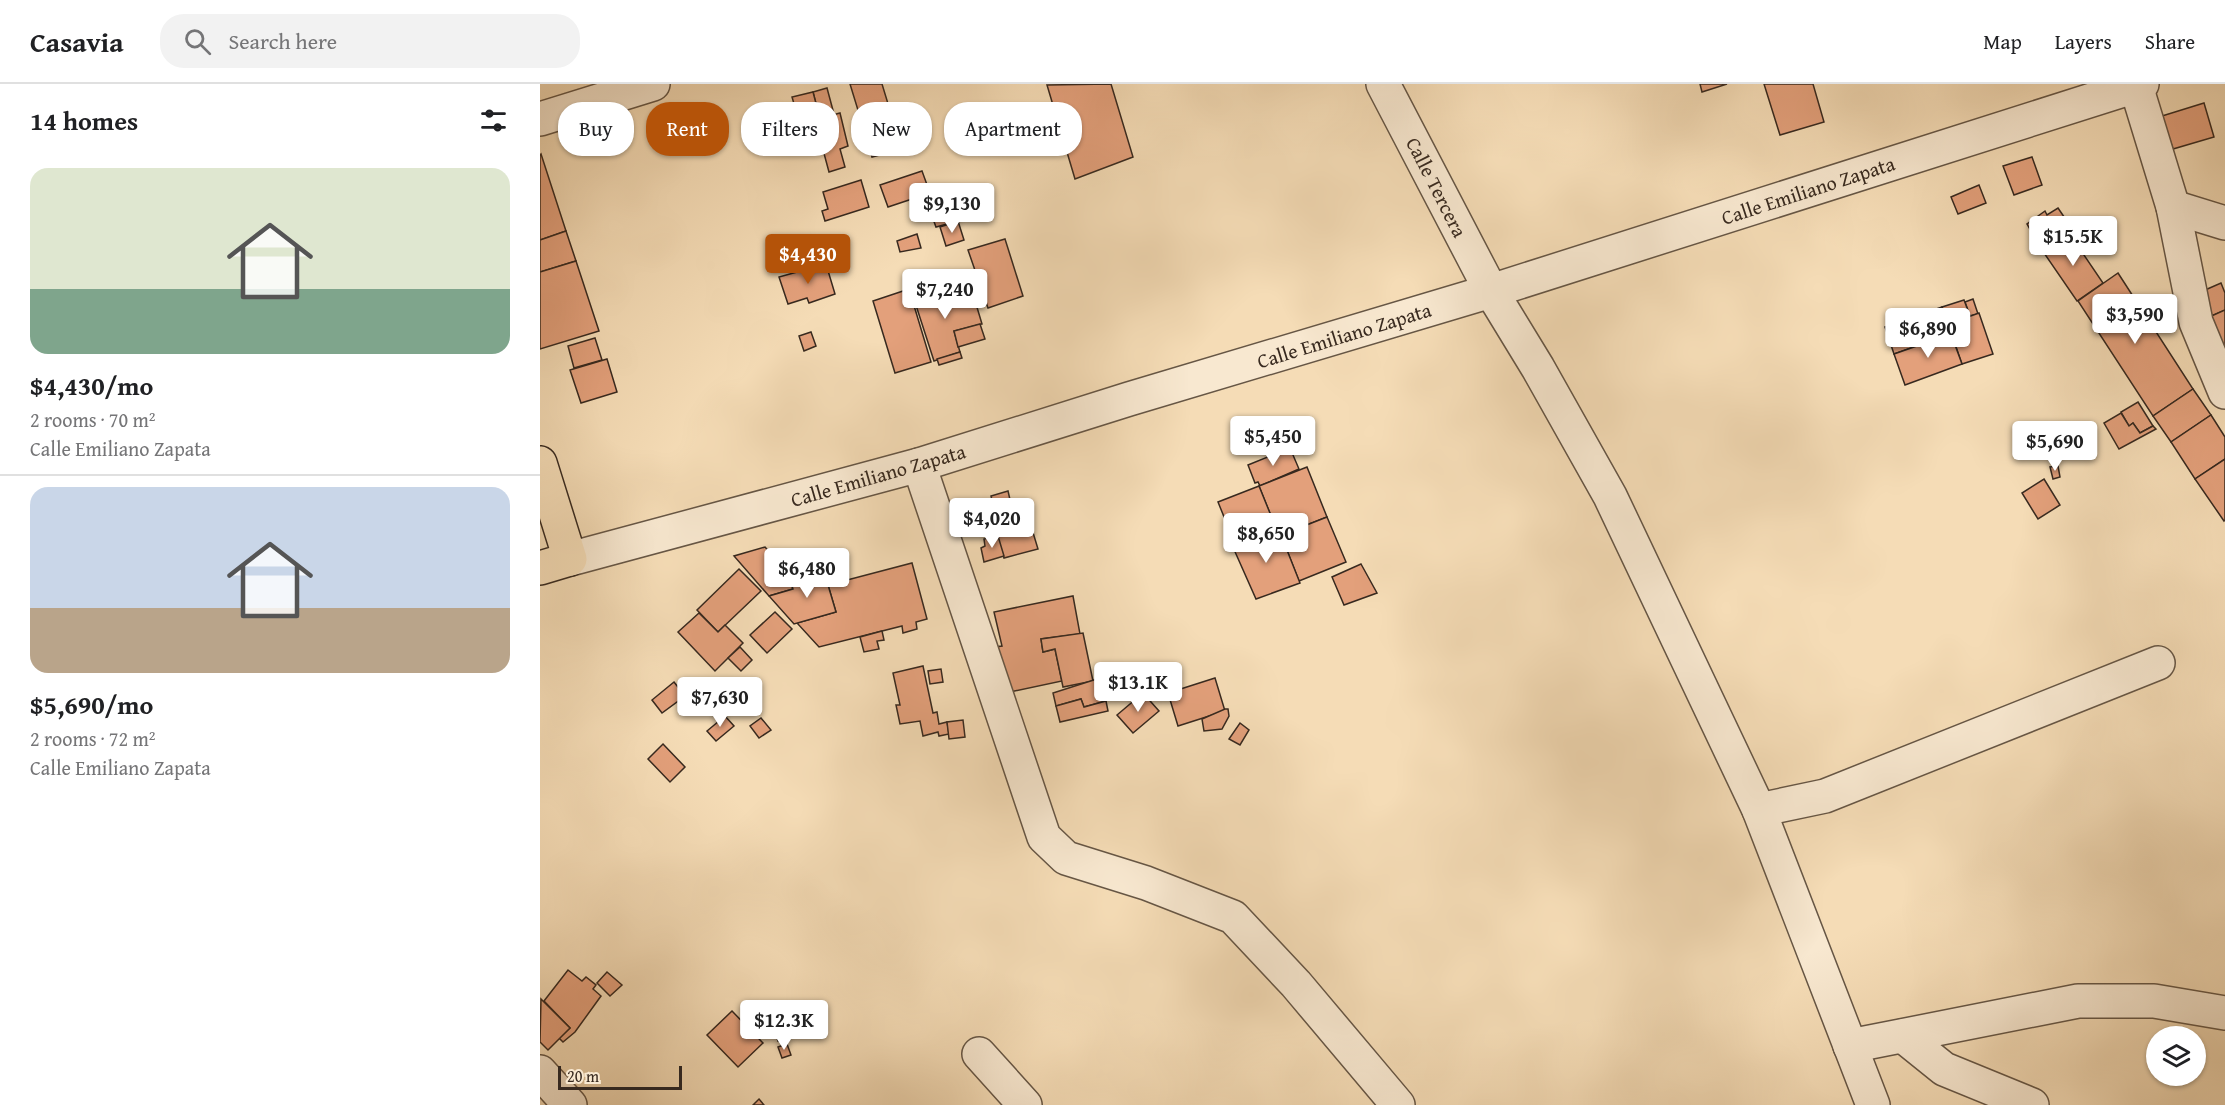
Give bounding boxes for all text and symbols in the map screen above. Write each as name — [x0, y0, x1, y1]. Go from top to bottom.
search box — [160, 14, 580, 68]
text: Casavia — [30, 21, 124, 62]
icon: search — [181, 25, 214, 58]
text: Search here — [229, 25, 337, 57]
text: Map — [1983, 26, 2022, 57]
text: Layers — [2055, 26, 2112, 57]
text: Share — [2145, 26, 2195, 57]
text: 14 homes — [30, 101, 138, 140]
chip: Buy — [558, 102, 634, 156]
chip: Rent — [646, 102, 729, 156]
chip: Filters — [741, 102, 839, 156]
chip: New — [851, 102, 932, 156]
chip: Apartment — [944, 102, 1082, 156]
icon: filters — [477, 104, 510, 137]
street label: Calle Tercera — [1399, 132, 1475, 243]
street label: Calle Emiliano Zapata — [1718, 148, 1899, 232]
pin: $9,130 — [903, 183, 1001, 234]
text: $9,130 — [923, 188, 981, 217]
icon: home — [216, 207, 324, 315]
pin: $15.5K — [2024, 216, 2122, 267]
text: $15.5K — [2043, 221, 2103, 250]
pin: $4,430 — [759, 234, 857, 285]
text: $4,430 — [779, 239, 837, 268]
pin: $7,240 — [896, 269, 994, 320]
text: $7,240 — [916, 274, 974, 303]
pin: $3,590 — [2086, 294, 2184, 345]
street label: Calle Emiliano Zapata — [1253, 295, 1435, 375]
text: $3,590 — [2106, 299, 2164, 328]
pin: $6,890 — [1879, 308, 1977, 359]
text: $6,890 — [1899, 313, 1957, 342]
text: $4,430/mo — [30, 366, 153, 405]
text: 2 rooms · 70 m² — [30, 405, 156, 434]
pin: $5,450 — [1224, 416, 1322, 467]
text: $5,450 — [1244, 421, 1302, 450]
pin: $5,690 — [2006, 421, 2104, 472]
text: $5,690 — [2026, 426, 2084, 455]
text: Calle Emiliano Zapata — [30, 434, 211, 463]
street label: Calle Emiliano Zapata — [787, 436, 969, 514]
pin: $4,020 — [943, 498, 1041, 549]
text: $4,020 — [963, 503, 1021, 532]
pin: $8,650 — [1217, 513, 1315, 564]
text: $8,650 — [1237, 518, 1295, 547]
icon: home — [216, 526, 324, 634]
pin: $6,480 — [758, 548, 856, 599]
text: $6,480 — [778, 553, 836, 582]
pin: $13.1K — [1089, 662, 1187, 713]
text: $13.1K — [1108, 667, 1168, 696]
pin: $7,630 — [671, 677, 769, 728]
text: $7,630 — [691, 682, 749, 711]
text: $5,690/mo — [30, 685, 153, 724]
text: 2 rooms · 72 m² — [30, 724, 156, 753]
text: Calle Emiliano Zapata — [30, 753, 211, 782]
pin: $12.3K — [735, 1000, 833, 1051]
text: $12.3K — [754, 1005, 814, 1034]
map controls — [2146, 1026, 2206, 1086]
button: layers — [2146, 1026, 2206, 1086]
scale bar — [558, 1063, 682, 1090]
text: 20 m — [567, 1064, 599, 1088]

